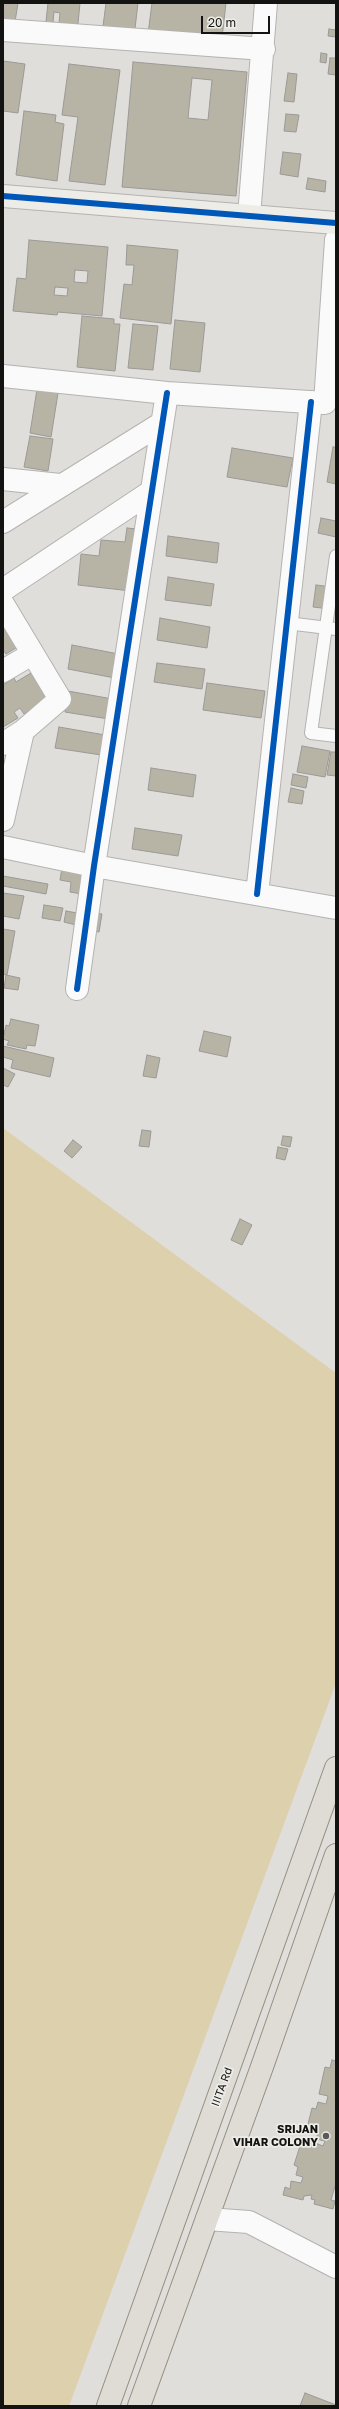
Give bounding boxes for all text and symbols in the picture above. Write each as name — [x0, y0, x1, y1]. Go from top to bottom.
scale bar — [203, 8, 272, 34]
text: 20 m — [208, 15, 236, 30]
street label: IIITA Rd — [209, 2066, 235, 2108]
place label: SRIJAN VIHAR COLONY — [233, 2123, 318, 2149]
marker: SRIJAN VIHAR COLONY — [321, 2131, 331, 2141]

